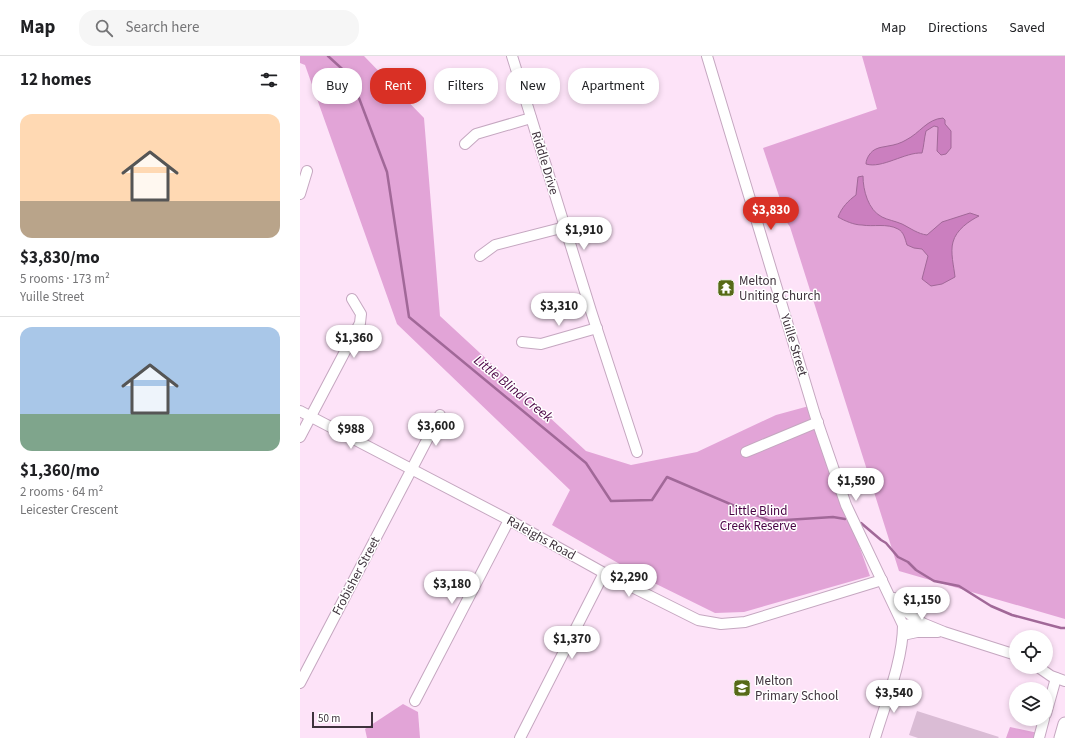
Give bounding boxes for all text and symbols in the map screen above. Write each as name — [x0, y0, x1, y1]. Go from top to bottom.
search box — [79, 10, 359, 46]
text: Map — [20, 14, 55, 41]
icon: search — [93, 17, 115, 39]
text: Search here — [125, 17, 199, 38]
text: Map — [881, 18, 906, 38]
text: Directions — [928, 18, 987, 38]
text: Saved — [1009, 18, 1045, 38]
text: 12 homes — [20, 68, 91, 92]
chip: Buy — [312, 68, 362, 104]
chip: Rent — [370, 68, 426, 104]
chip: Filters — [434, 68, 498, 104]
chip: New — [506, 68, 560, 104]
chip: Apartment — [568, 68, 659, 104]
icon: filters — [258, 69, 280, 91]
street label: Riddle Drive — [527, 129, 563, 197]
icon: home — [114, 140, 186, 212]
pin: $3,830 — [738, 197, 804, 231]
text: $3,830 — [752, 201, 790, 219]
pin: $1,910 — [551, 217, 617, 251]
text: $1,910 — [565, 221, 603, 239]
text: $3,830/mo — [20, 246, 100, 270]
text: 5 rooms · 173 m² — [20, 270, 110, 288]
place label: Melton Uniting Church — [739, 272, 821, 305]
temple icon: Melton Uniting Church — [716, 278, 736, 298]
text: Yuille Street — [20, 288, 84, 306]
pin: $3,310 — [526, 293, 592, 327]
text: $3,310 — [540, 297, 578, 315]
street label: Yuille Street — [776, 311, 812, 379]
pin: $1,360 — [321, 325, 387, 359]
text: $1,360 — [335, 329, 373, 347]
water label: Little Blind Creek — [469, 351, 557, 427]
icon: home — [114, 353, 186, 425]
pin: $3,600 — [403, 413, 469, 447]
pin: $988 — [327, 416, 375, 450]
text: $3,600 — [417, 417, 455, 435]
text: $988 — [337, 420, 365, 438]
text: $1,360/mo — [20, 459, 100, 483]
pin: $1,590 — [823, 468, 889, 502]
text: $1,590 — [837, 472, 875, 490]
text: 2 rooms · 64 m² — [20, 483, 103, 501]
text: Leicester Crescent — [20, 501, 118, 519]
park label: Little Blind Creek Reserve — [720, 502, 796, 535]
street label: Raleighs Road — [503, 512, 579, 564]
street label: Frobisher Street — [328, 533, 385, 618]
pin: $2,290 — [596, 564, 662, 598]
text: $2,290 — [610, 568, 648, 586]
pin: $3,180 — [419, 571, 485, 605]
text: $3,180 — [433, 575, 471, 593]
pin: $1,150 — [889, 587, 955, 621]
text: $1,150 — [903, 591, 941, 609]
pin: $1,370 — [539, 626, 605, 660]
text: $1,370 — [553, 630, 591, 648]
map controls — [1009, 630, 1053, 726]
button: locate — [1009, 630, 1053, 674]
place label: Melton Primary School — [755, 672, 838, 705]
school or university icon: Melton Primary School — [732, 678, 752, 698]
pin: $3,540 — [861, 680, 927, 714]
button: layers — [1009, 682, 1053, 726]
text: $3,540 — [875, 684, 913, 702]
scale bar — [312, 710, 373, 729]
text: 50 m — [318, 711, 340, 726]

